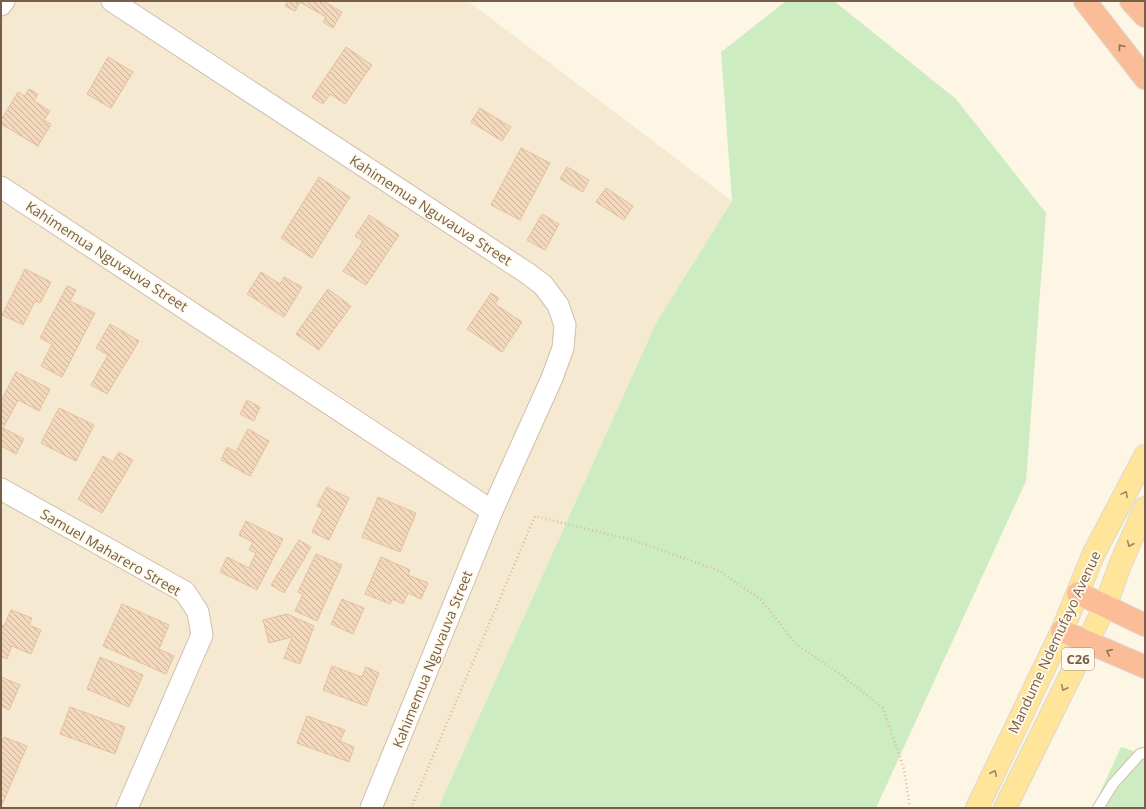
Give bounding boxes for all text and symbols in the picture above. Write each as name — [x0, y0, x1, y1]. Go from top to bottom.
one-way arrow — [1119, 45, 1126, 52]
street label: Kahimemua Nguvauva Street — [346, 150, 516, 270]
street label: Kahimemua Nguvauva Street — [22, 196, 192, 316]
one-way arrow — [1120, 491, 1128, 498]
street label: Samuel Maharero Street — [37, 504, 185, 600]
one-way arrow — [1126, 540, 1134, 547]
street label: Mandume Ndemufayo Avenue — [1003, 548, 1105, 736]
street label: Kahimemua Nguvauva Street — [388, 567, 476, 751]
road number: C26 — [1062, 648, 1094, 670]
one-way arrow — [1106, 648, 1113, 656]
one-way arrow — [1061, 683, 1069, 691]
one-way arrow — [989, 769, 997, 777]

